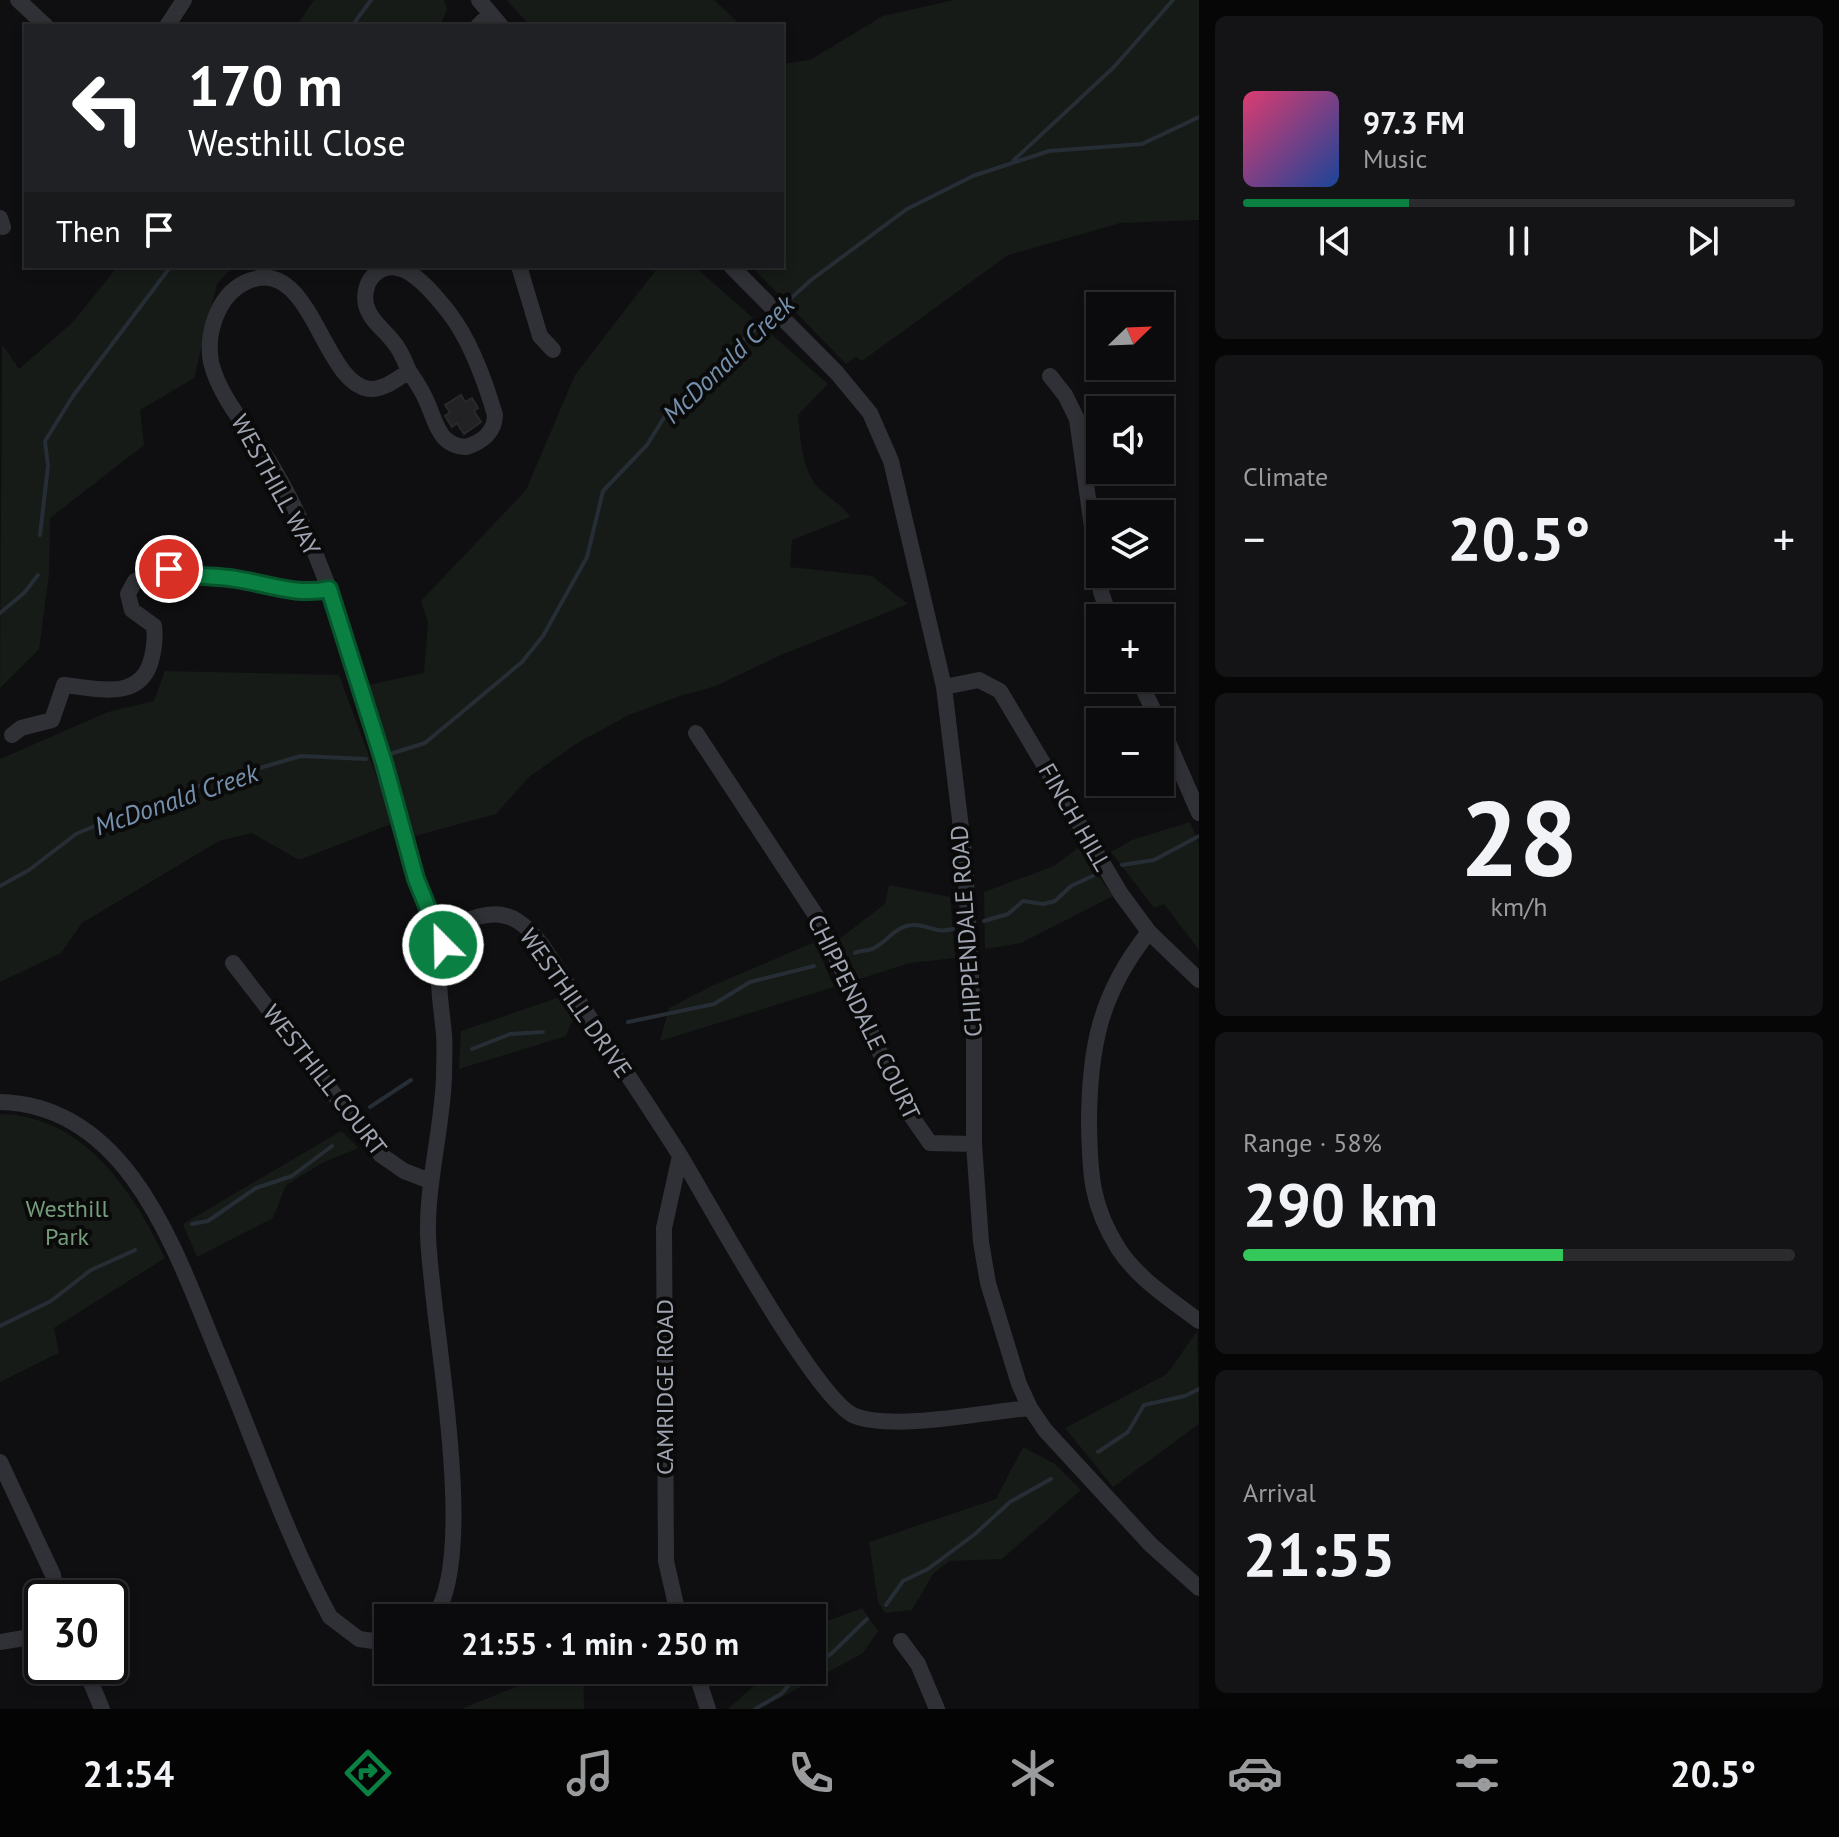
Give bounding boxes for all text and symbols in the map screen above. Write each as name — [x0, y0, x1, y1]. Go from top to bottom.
text: 170 m — [188, 49, 343, 121]
icon: left — [56, 56, 160, 160]
text: 97.3 FM — [1363, 103, 1465, 142]
text: Westhill Close — [188, 119, 406, 166]
text: Music — [1363, 142, 1427, 175]
icon: arrive — [137, 208, 181, 252]
text: Then — [56, 211, 121, 250]
icon: previous — [1313, 219, 1357, 263]
icon: pause — [1497, 219, 1541, 263]
icon: next — [1681, 219, 1725, 263]
water label: McDonald Creek — [655, 287, 802, 430]
north arrow — [1086, 292, 1174, 380]
map controls — [1086, 292, 1174, 796]
button: sound — [1086, 396, 1174, 484]
street label: WESTHILL WAY — [224, 409, 328, 562]
text: Climate — [1243, 460, 1328, 493]
text: 20.5° — [1447, 499, 1591, 577]
button: layers — [1086, 500, 1174, 588]
text: − — [1243, 510, 1265, 567]
text: + — [1773, 510, 1795, 567]
pin — [135, 535, 203, 603]
icon: arrive — [147, 547, 191, 591]
button: + — [1086, 604, 1174, 692]
button: − — [1086, 708, 1174, 796]
water label: McDonald Creek — [90, 755, 263, 842]
street label: FINCH HILL — [1032, 757, 1118, 877]
text: 28 — [1460, 770, 1578, 905]
street label: CHIPPENDALE ROAD — [943, 824, 989, 1038]
text: km/h — [1491, 890, 1548, 923]
position arrow — [401, 903, 485, 987]
street label: CHIPPENDALE COURT — [801, 909, 927, 1125]
street label: WESTHILL DRIVE — [513, 922, 639, 1084]
street label: WESTHILL COURT — [256, 998, 394, 1162]
text: Range · 58% — [1243, 1126, 1382, 1159]
text: 290 km — [1243, 1165, 1438, 1243]
park label: Westhill Park — [26, 1193, 108, 1252]
street label: CAMRIDGE ROAD — [649, 1299, 680, 1475]
text: Arrival — [1243, 1476, 1316, 1509]
text: 21:55 — [1243, 1515, 1395, 1593]
speed limit sign: 30 — [24, 1580, 128, 1684]
text: 21:55 · 1 min · 250 m — [461, 1624, 739, 1663]
icon: directions — [340, 1745, 396, 1801]
icon: music — [562, 1745, 618, 1801]
icon: phone — [783, 1745, 839, 1801]
icon: climate — [1005, 1745, 1061, 1801]
icon: car — [1227, 1745, 1283, 1801]
icon: filters — [1449, 1745, 1505, 1801]
text: 21:54 — [83, 1750, 174, 1797]
text: 20.5° — [1670, 1750, 1756, 1797]

